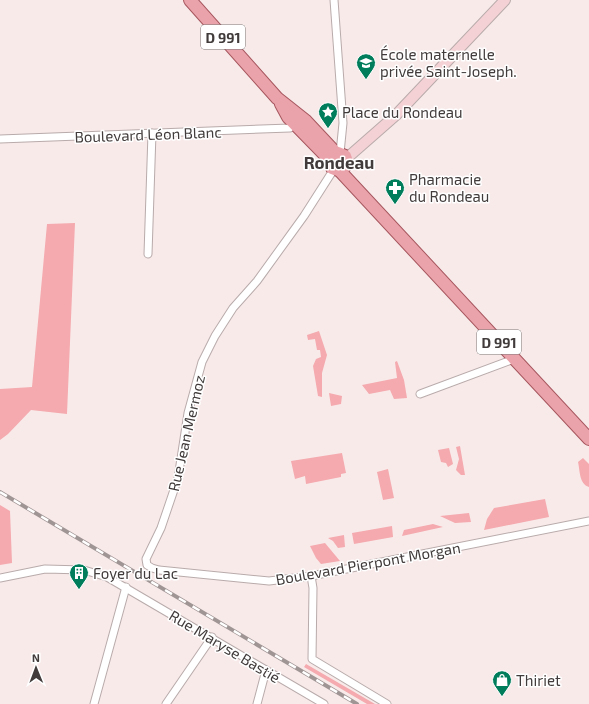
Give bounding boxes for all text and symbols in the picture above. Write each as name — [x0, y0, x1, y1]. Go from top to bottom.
road number: D 991 — [201, 25, 245, 49]
place label: École maternelle privée Saint-Joseph. — [380, 45, 517, 80]
school or university icon: École maternelle privée Saint-Joseph. — [355, 52, 377, 80]
place icon: Place du Rondeau — [317, 101, 339, 129]
place label: Place du Rondeau — [342, 103, 463, 121]
street label: Boulevard Léon Blanc — [74, 122, 222, 146]
district label: Rondeau — [304, 152, 374, 172]
place label: Pharmacie du Rondeau — [409, 170, 489, 205]
pharmacy icon: Pharmacie du Rondeau — [384, 177, 406, 205]
road number: D 991 — [477, 330, 521, 354]
street label: Rue Jean Mermoz — [164, 373, 208, 493]
street label: Boulevard Pierpont Morgan — [274, 538, 462, 588]
building icon: Foyer du Lac — [68, 562, 90, 590]
place label: Foyer du Lac — [93, 564, 178, 582]
street label: Rue Maryse Bastié — [166, 606, 284, 686]
north arrow — [16, 648, 56, 688]
text: N — [32, 651, 40, 664]
shop icon: Thiriet — [491, 669, 513, 697]
place label: Thiriet — [516, 671, 561, 689]

